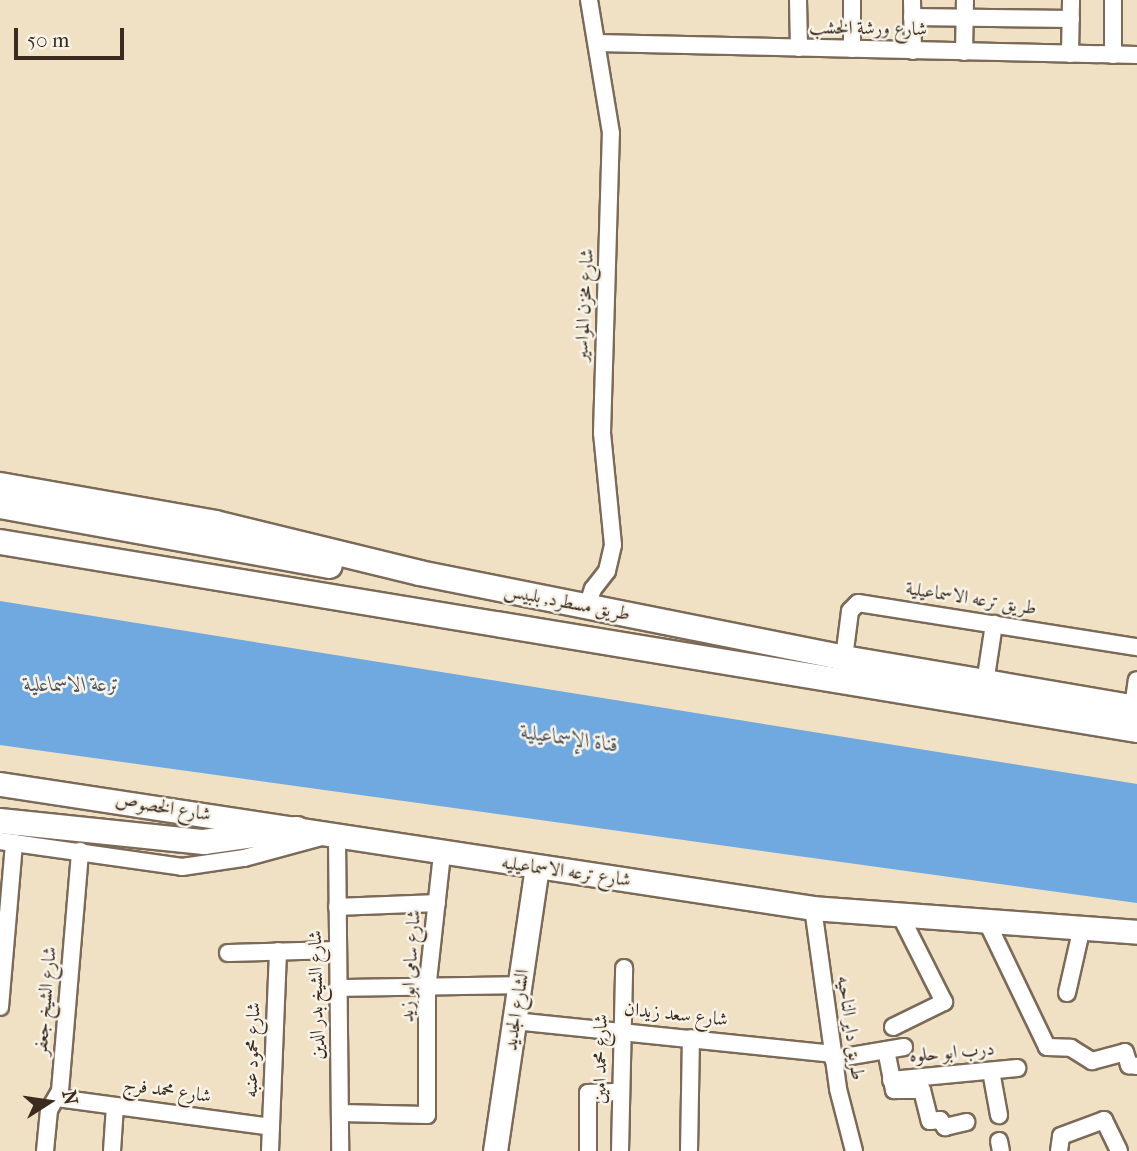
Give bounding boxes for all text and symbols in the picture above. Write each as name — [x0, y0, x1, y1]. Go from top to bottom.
scale bar — [18, 14, 128, 58]
street label: شارع ورشة الخشب — [809, 17, 927, 41]
text: 50 m — [27, 28, 70, 52]
street label: شارع مخزن المواسير — [571, 248, 599, 362]
street label: طريق ترعه الاسماعيلية — [904, 577, 1038, 621]
street label: طريق مسطرد, بلبيس — [502, 580, 632, 626]
water label: ترعة الاسماعلية — [24, 671, 120, 697]
water label: قناة الإسماعيلية — [520, 719, 620, 757]
street label: شارع الخصوص — [114, 789, 212, 827]
street label: شارع ترعه الاسماعيليه — [500, 852, 632, 892]
street label: شارع سامى ابو زيد — [396, 909, 426, 1023]
street label: شارع الشيخ بدر الدين — [304, 930, 330, 1060]
street label: شارع الشيخ جعفر — [30, 946, 62, 1056]
street label: الشارع الجديد — [499, 968, 535, 1052]
street label: طريق داير الناحيه — [831, 974, 869, 1082]
street label: شارع سعد زيدان — [623, 998, 729, 1032]
street label: شارع محمود عنبه — [240, 1002, 266, 1098]
street label: شارع محمد امين — [589, 1014, 613, 1104]
street label: درب ابو حلوه — [908, 1038, 996, 1068]
north arrow — [14, 1067, 84, 1137]
street label: شارع محمد فرج — [122, 1074, 212, 1108]
text: N — [57, 1088, 82, 1107]

